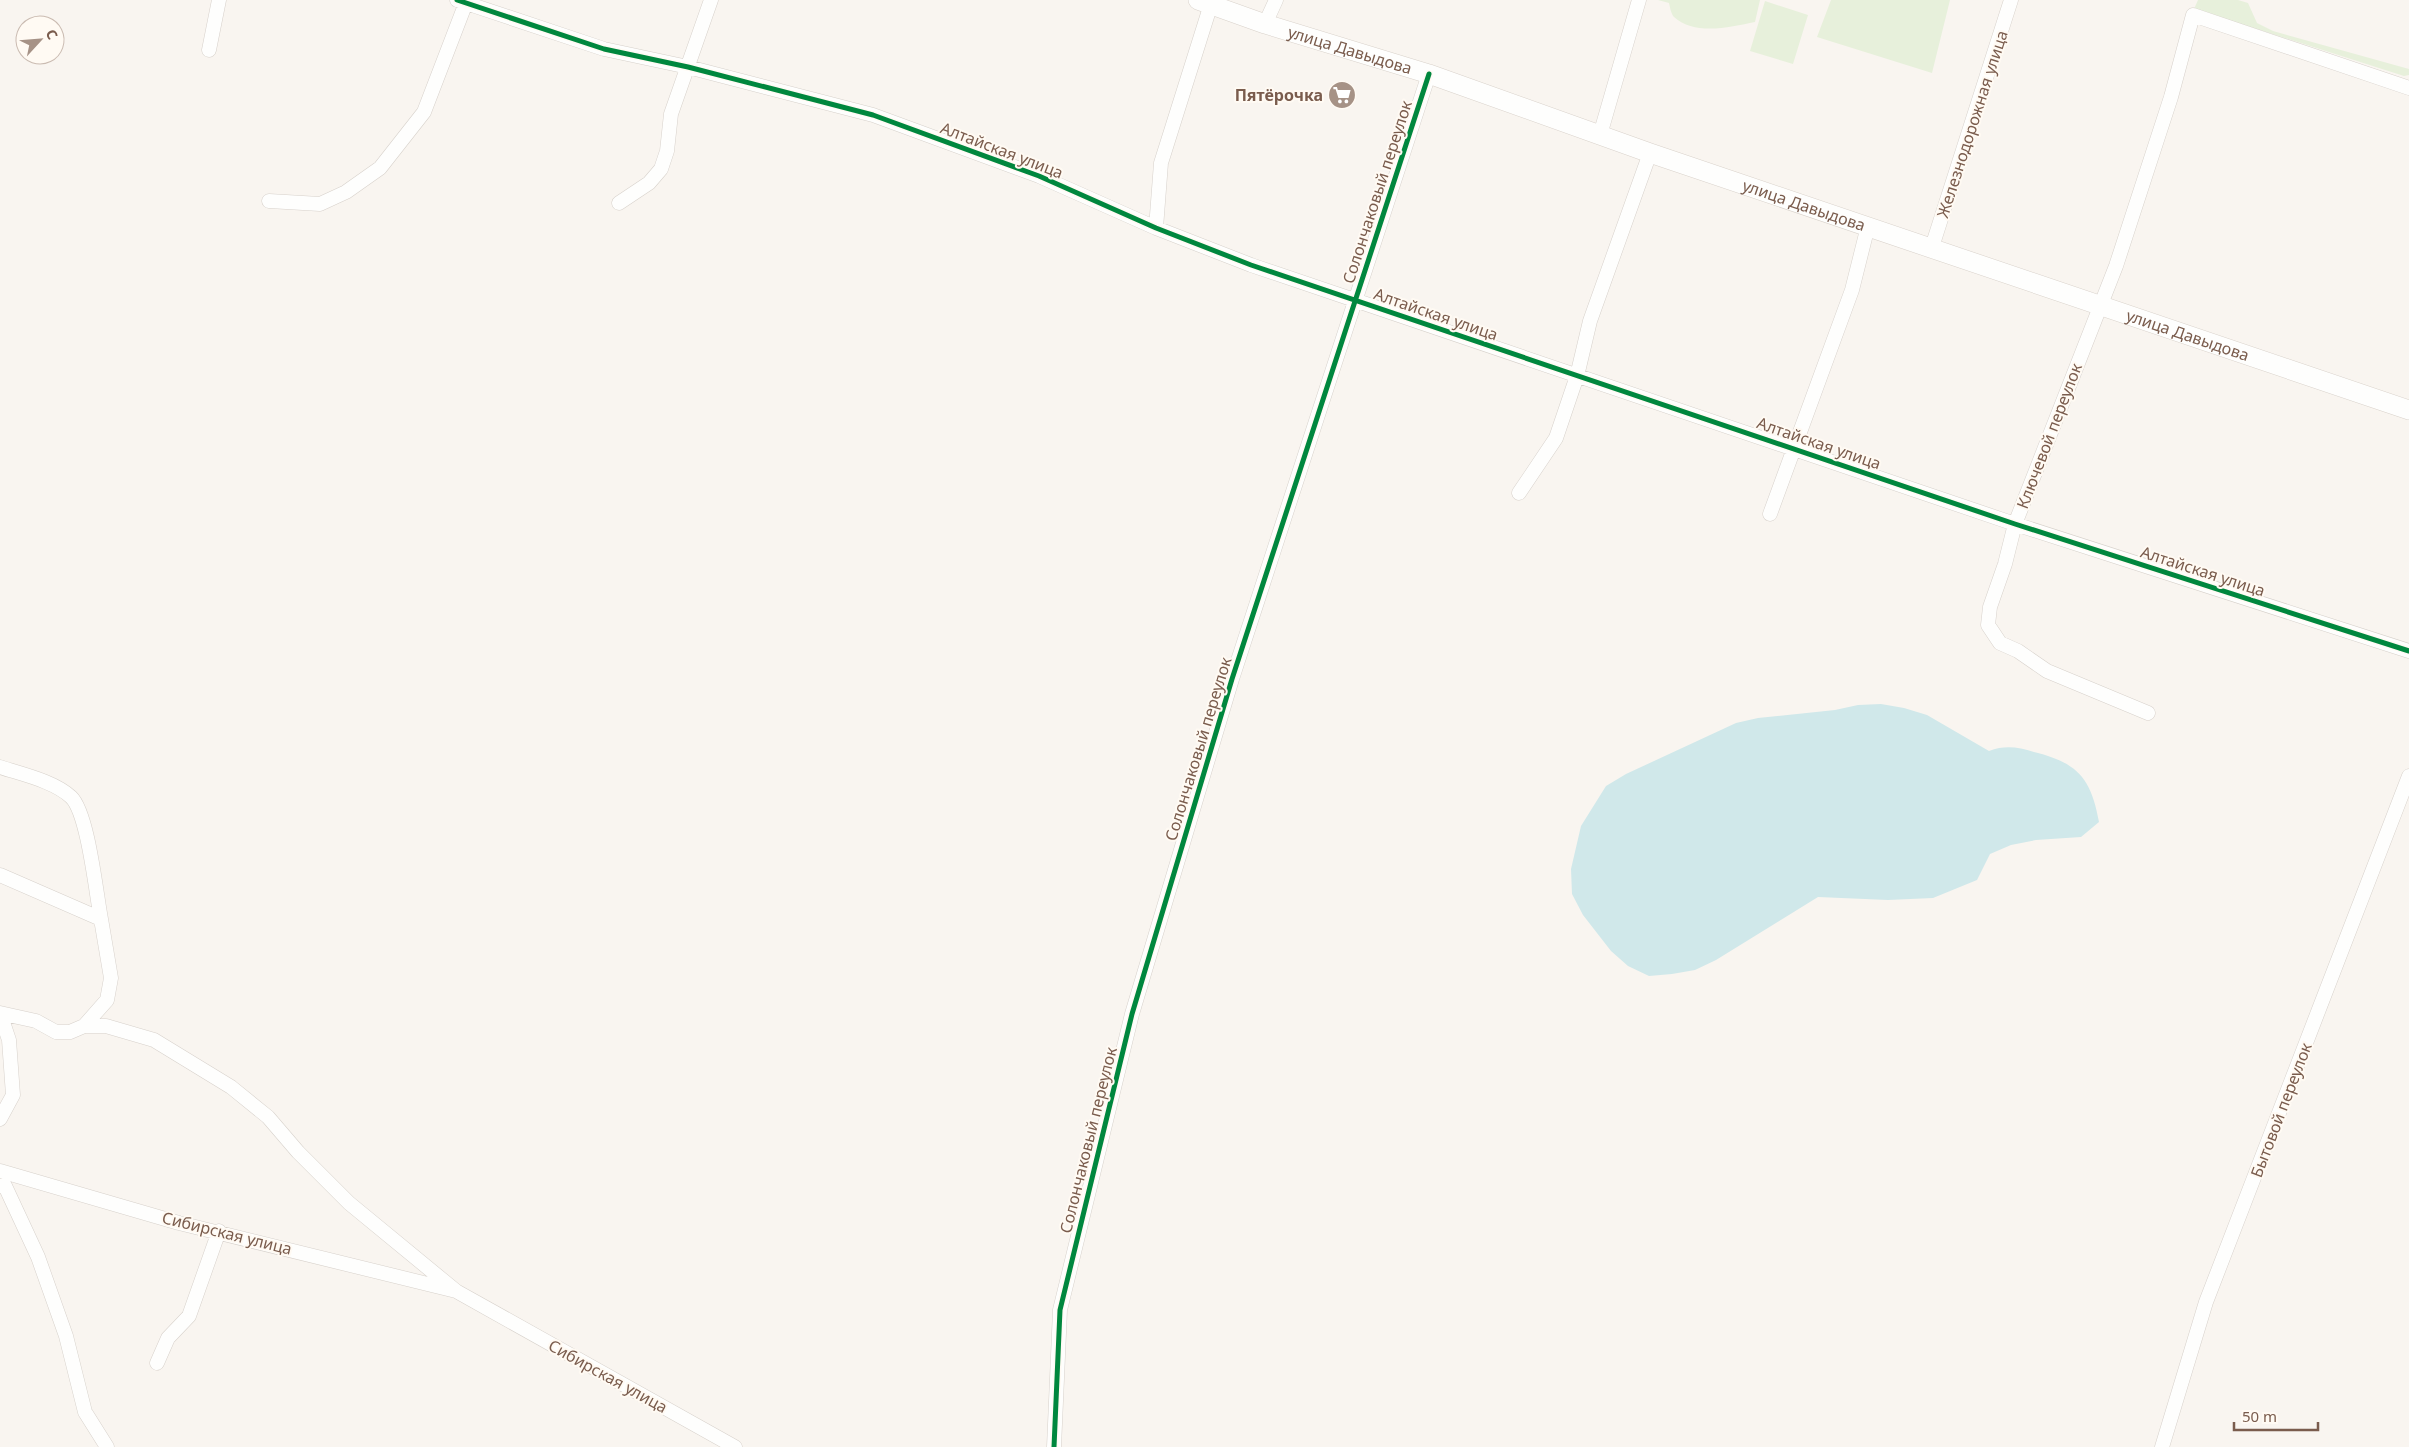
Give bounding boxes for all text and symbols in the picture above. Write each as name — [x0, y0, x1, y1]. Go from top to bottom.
north arrow — [15, 15, 65, 65]
street label: улица Давыдова — [1285, 21, 1415, 79]
text: С — [42, 26, 63, 42]
street label: Железнодорожная улица — [1931, 27, 2013, 221]
supermarket icon: Пятёрочка — [1327, 80, 1357, 110]
place label: Пятёрочка — [1235, 84, 1323, 106]
street label: Солончаковый переулок — [1337, 97, 1417, 286]
street label: Алтайская улица — [938, 117, 1066, 183]
street label: улица Давыдова — [1740, 174, 1868, 236]
street label: Алтайская улица — [1371, 283, 1501, 345]
street label: улица Давыдова — [2123, 304, 2252, 366]
street label: Ключевой переулок — [2011, 360, 2087, 512]
street label: Алтайская улица — [1754, 412, 1884, 474]
street label: Алтайская улица — [2138, 541, 2268, 601]
street label: Солончаковый переулок — [1160, 654, 1237, 844]
street label: Бытовой переулок — [2245, 1039, 2317, 1181]
street label: Солончаковый переулок — [1054, 1044, 1122, 1235]
street label: Сибирская улица — [160, 1206, 294, 1260]
street label: Сибирская улица — [544, 1334, 672, 1418]
scale bar — [2234, 1400, 2318, 1432]
text: 50 m — [2242, 1406, 2277, 1426]

